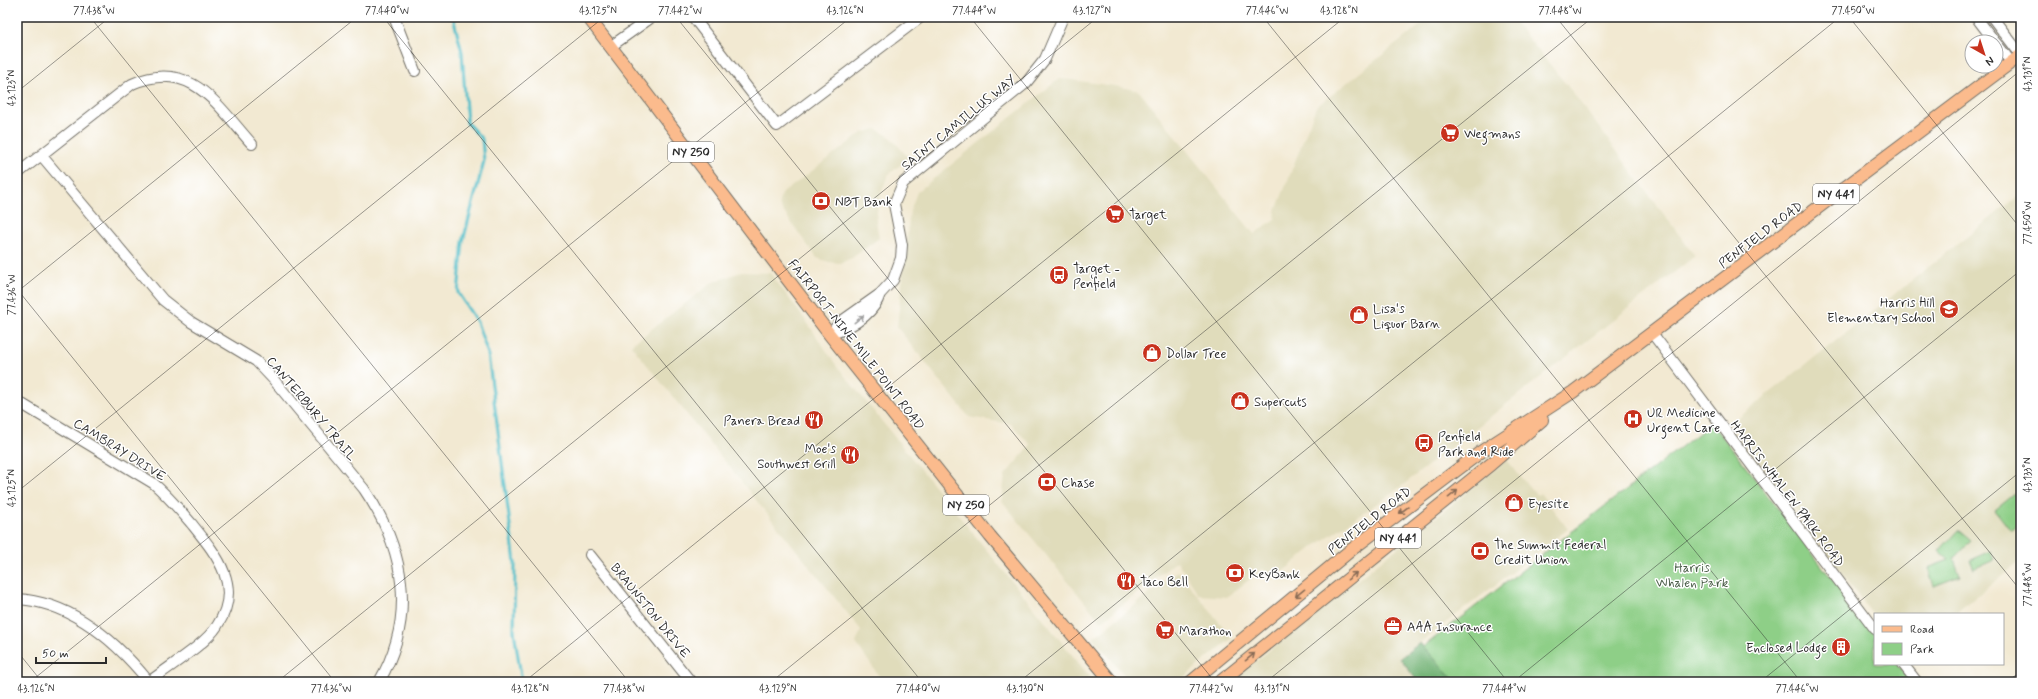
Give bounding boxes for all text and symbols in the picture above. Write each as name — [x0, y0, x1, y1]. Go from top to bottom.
text: 77.438°W — [73, 4, 115, 18]
text: 77.440°W — [365, 4, 409, 18]
text: 43.125°N — [579, 4, 617, 18]
text: 77.442°W — [658, 4, 702, 18]
text: 43.126°N — [827, 4, 864, 18]
text: 77.444°W — [952, 4, 996, 18]
text: 43.127°N — [1073, 4, 1111, 18]
text: 77.446°W — [1246, 4, 1288, 18]
text: 43.128°N — [1320, 4, 1358, 18]
text: 77.448°W — [1538, 4, 1582, 18]
text: 77.450°W — [1831, 4, 1875, 18]
north arrow — [1964, 34, 2004, 74]
text: N — [1982, 53, 1997, 69]
text: 43.131°N — [2021, 56, 2035, 92]
text: 43.123°N — [5, 70, 19, 106]
street label: SAINT CAMILLUS WAY — [898, 71, 1020, 175]
supermarket icon: Wegmans — [1439, 122, 1461, 144]
place label: Wegmans — [1464, 126, 1521, 145]
road number: NY 250 — [668, 142, 714, 162]
road number: NY 441 — [1813, 184, 1859, 204]
bank icon: NBT Bank — [810, 190, 832, 212]
place label: NBT Bank — [835, 194, 893, 211]
street label: PENFIELD ROAD — [1715, 198, 1806, 272]
text: 77.450°W — [2021, 201, 2035, 245]
supermarket icon: Target — [1104, 203, 1126, 225]
place label: Target — [1129, 207, 1167, 225]
street label: FAIRPORT-NINE MILE POINT ROAD — [784, 256, 928, 434]
place label: Target - Penfield — [1073, 261, 1120, 293]
bus stop icon: Target - Penfield — [1048, 264, 1070, 286]
text: 77.436°W — [5, 275, 19, 315]
place label: Harris Hill Elementary School — [1827, 295, 1935, 327]
school or university icon: Harris Hill Elementary School — [1938, 298, 1960, 320]
place label: Lisa's Liquor Barn — [1373, 301, 1440, 333]
shop icon: Lisa's Liquor Barn — [1348, 304, 1370, 326]
one-way arrow — [854, 315, 865, 324]
shop icon: Dollar Tree — [1141, 342, 1163, 364]
place label: Dollar Tree — [1166, 346, 1226, 363]
street label: CANTERBURY TRAIL — [262, 353, 359, 465]
shop icon: Supercuts — [1229, 390, 1251, 412]
place label: Supercuts — [1254, 394, 1307, 411]
place label: UR Medicine Urgent Care — [1647, 405, 1720, 439]
hospital icon: UR Medicine Urgent Care — [1622, 408, 1644, 430]
restaurant icon: Panera Bread — [803, 409, 825, 431]
place label: Panera Bread — [723, 413, 800, 430]
street label: CAMBRAY DRIVE — [70, 415, 169, 486]
street label: HARRIS WHALEN PARK ROAD — [1726, 417, 1848, 571]
place label: Penfield Park and Ride — [1438, 429, 1514, 461]
bus stop icon: Penfield Park and Ride — [1413, 432, 1435, 454]
place label: Moe's Southwest Grill — [757, 441, 836, 473]
restaurant icon: Moe's Southwest Grill — [839, 444, 861, 466]
text: 43.133°N — [2021, 457, 2035, 493]
text: 43.125°N — [5, 469, 19, 507]
bank icon: Chase — [1036, 471, 1058, 493]
place label: Chase — [1061, 475, 1095, 492]
street label: PENFIELD ROAD — [1325, 483, 1415, 559]
one-way arrow — [1448, 490, 1459, 499]
shop icon: Eyesite — [1503, 492, 1525, 514]
road number: NY 250 — [943, 495, 989, 515]
place label: Eyesite — [1528, 496, 1569, 513]
one-way arrow — [1398, 506, 1409, 514]
road number: NY 441 — [1375, 528, 1421, 548]
place label: The Summit Federal Credit Union — [1494, 537, 1606, 569]
bank icon: The Summit Federal Credit Union — [1469, 540, 1491, 562]
street label: BRAUNSTON DRIVE — [606, 560, 693, 662]
park label: Harris Whalen Park — [1656, 560, 1729, 592]
bank icon: KeyBank — [1224, 562, 1246, 584]
text: 77.448°W — [2021, 563, 2035, 607]
place label: KeyBank — [1249, 566, 1301, 583]
restaurant icon: Taco Bell — [1115, 570, 1137, 592]
one-way arrow — [1346, 571, 1357, 580]
place label: Taco Bell — [1140, 574, 1188, 591]
one-way arrow — [1294, 589, 1305, 598]
legend — [1874, 613, 2004, 665]
office icon: AAA Insurance — [1382, 615, 1404, 637]
supermarket icon: Marathon — [1154, 619, 1176, 641]
place label: AAA Insurance — [1407, 619, 1492, 636]
text: Road — [1910, 622, 1934, 638]
place label: Marathon — [1179, 623, 1232, 640]
building icon: Enclosed Lodge — [1830, 636, 1852, 658]
scale bar — [36, 639, 106, 665]
place label: Enclosed Lodge — [1746, 640, 1827, 659]
text: Park — [1910, 642, 1934, 658]
text: 50 m — [42, 646, 69, 662]
one-way arrow — [1245, 653, 1256, 662]
text: 43.126°N — [18, 682, 55, 696]
text: 77.436°W — [311, 682, 351, 696]
text: 43.128°N — [511, 682, 549, 696]
text: 77.438°W — [603, 682, 645, 696]
text: 43.129°N — [759, 682, 797, 696]
text: 77.440°W — [896, 682, 940, 696]
text: 43.130°N — [1006, 682, 1044, 696]
text: 77.442°W — [1189, 682, 1233, 696]
text: 43.131°N — [1254, 682, 1290, 696]
text: 77.444°W — [1482, 682, 1526, 696]
text: 77.446°W — [1776, 682, 1818, 696]

